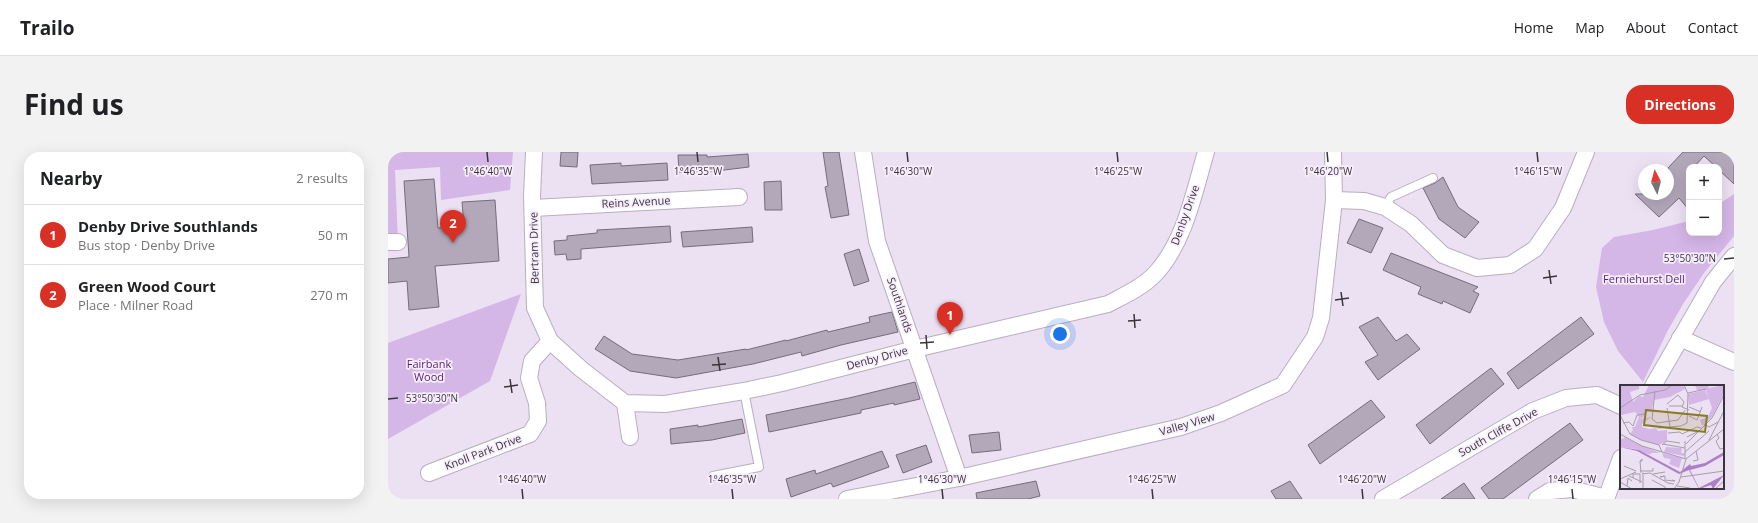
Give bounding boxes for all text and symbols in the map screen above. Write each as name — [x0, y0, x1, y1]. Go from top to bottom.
text: Trailo — [20, 15, 74, 41]
text: Home — [1514, 18, 1553, 37]
text: Map — [1575, 18, 1604, 37]
text: About — [1626, 18, 1666, 37]
text: Contact — [1688, 18, 1738, 37]
text: Find us — [24, 85, 124, 123]
button: Directions — [1626, 85, 1734, 124]
text: 1°46'40"W — [464, 164, 513, 178]
text: 1°46'35"W — [674, 164, 723, 178]
text: 1°46'30"W — [884, 164, 933, 178]
text: 1°46'25"W — [1094, 164, 1143, 178]
text: 1°46'20"W — [1304, 164, 1353, 178]
text: 1°46'15"W — [1514, 164, 1563, 178]
north arrow — [1638, 164, 1674, 200]
map controls — [1686, 164, 1722, 236]
button: + — [1686, 164, 1722, 200]
text: Nearby — [40, 167, 102, 190]
text: 2 results — [296, 169, 348, 187]
street label: Denby Drive — [1167, 183, 1202, 247]
street label: Reins Avenue — [601, 192, 671, 211]
button: − — [1686, 200, 1722, 236]
pin: 2 — [440, 210, 466, 243]
street label: Bertram Drive — [525, 212, 542, 284]
text: Denby Drive Southlands — [78, 216, 258, 236]
text: 1 — [49, 226, 57, 244]
text: 50 m — [318, 226, 348, 244]
text: Bus stop · Denby Drive — [78, 236, 215, 254]
text: 53°50'30"N — [1664, 251, 1716, 265]
park label: Ferniehurst Dell — [1603, 271, 1685, 286]
street label: Southlands — [884, 275, 917, 335]
text: Green Wood Court — [78, 276, 216, 296]
text: 2 — [49, 286, 57, 304]
text: 270 m — [310, 286, 348, 304]
text: Place · Milner Road — [78, 296, 193, 314]
pin: 1 — [937, 302, 963, 335]
your location — [1050, 324, 1070, 344]
street label: Denby Drive — [845, 342, 909, 373]
park label: Fairbank Wood — [407, 356, 451, 384]
inset map — [1620, 385, 1724, 489]
text: 53°50'30"N — [406, 391, 458, 405]
street label: South Cliffe Drive — [1455, 403, 1540, 460]
street label: Valley View — [1157, 408, 1217, 439]
street label: Knoll Park Drive — [442, 430, 523, 473]
text: 1°46'40"W — [498, 472, 547, 486]
text: 1°46'35"W — [708, 472, 757, 486]
text: 1°46'30"W — [918, 472, 967, 486]
text: 1°46'25"W — [1128, 472, 1177, 486]
text: 1°46'20"W — [1338, 472, 1387, 486]
text: 1°46'15"W — [1548, 472, 1597, 486]

